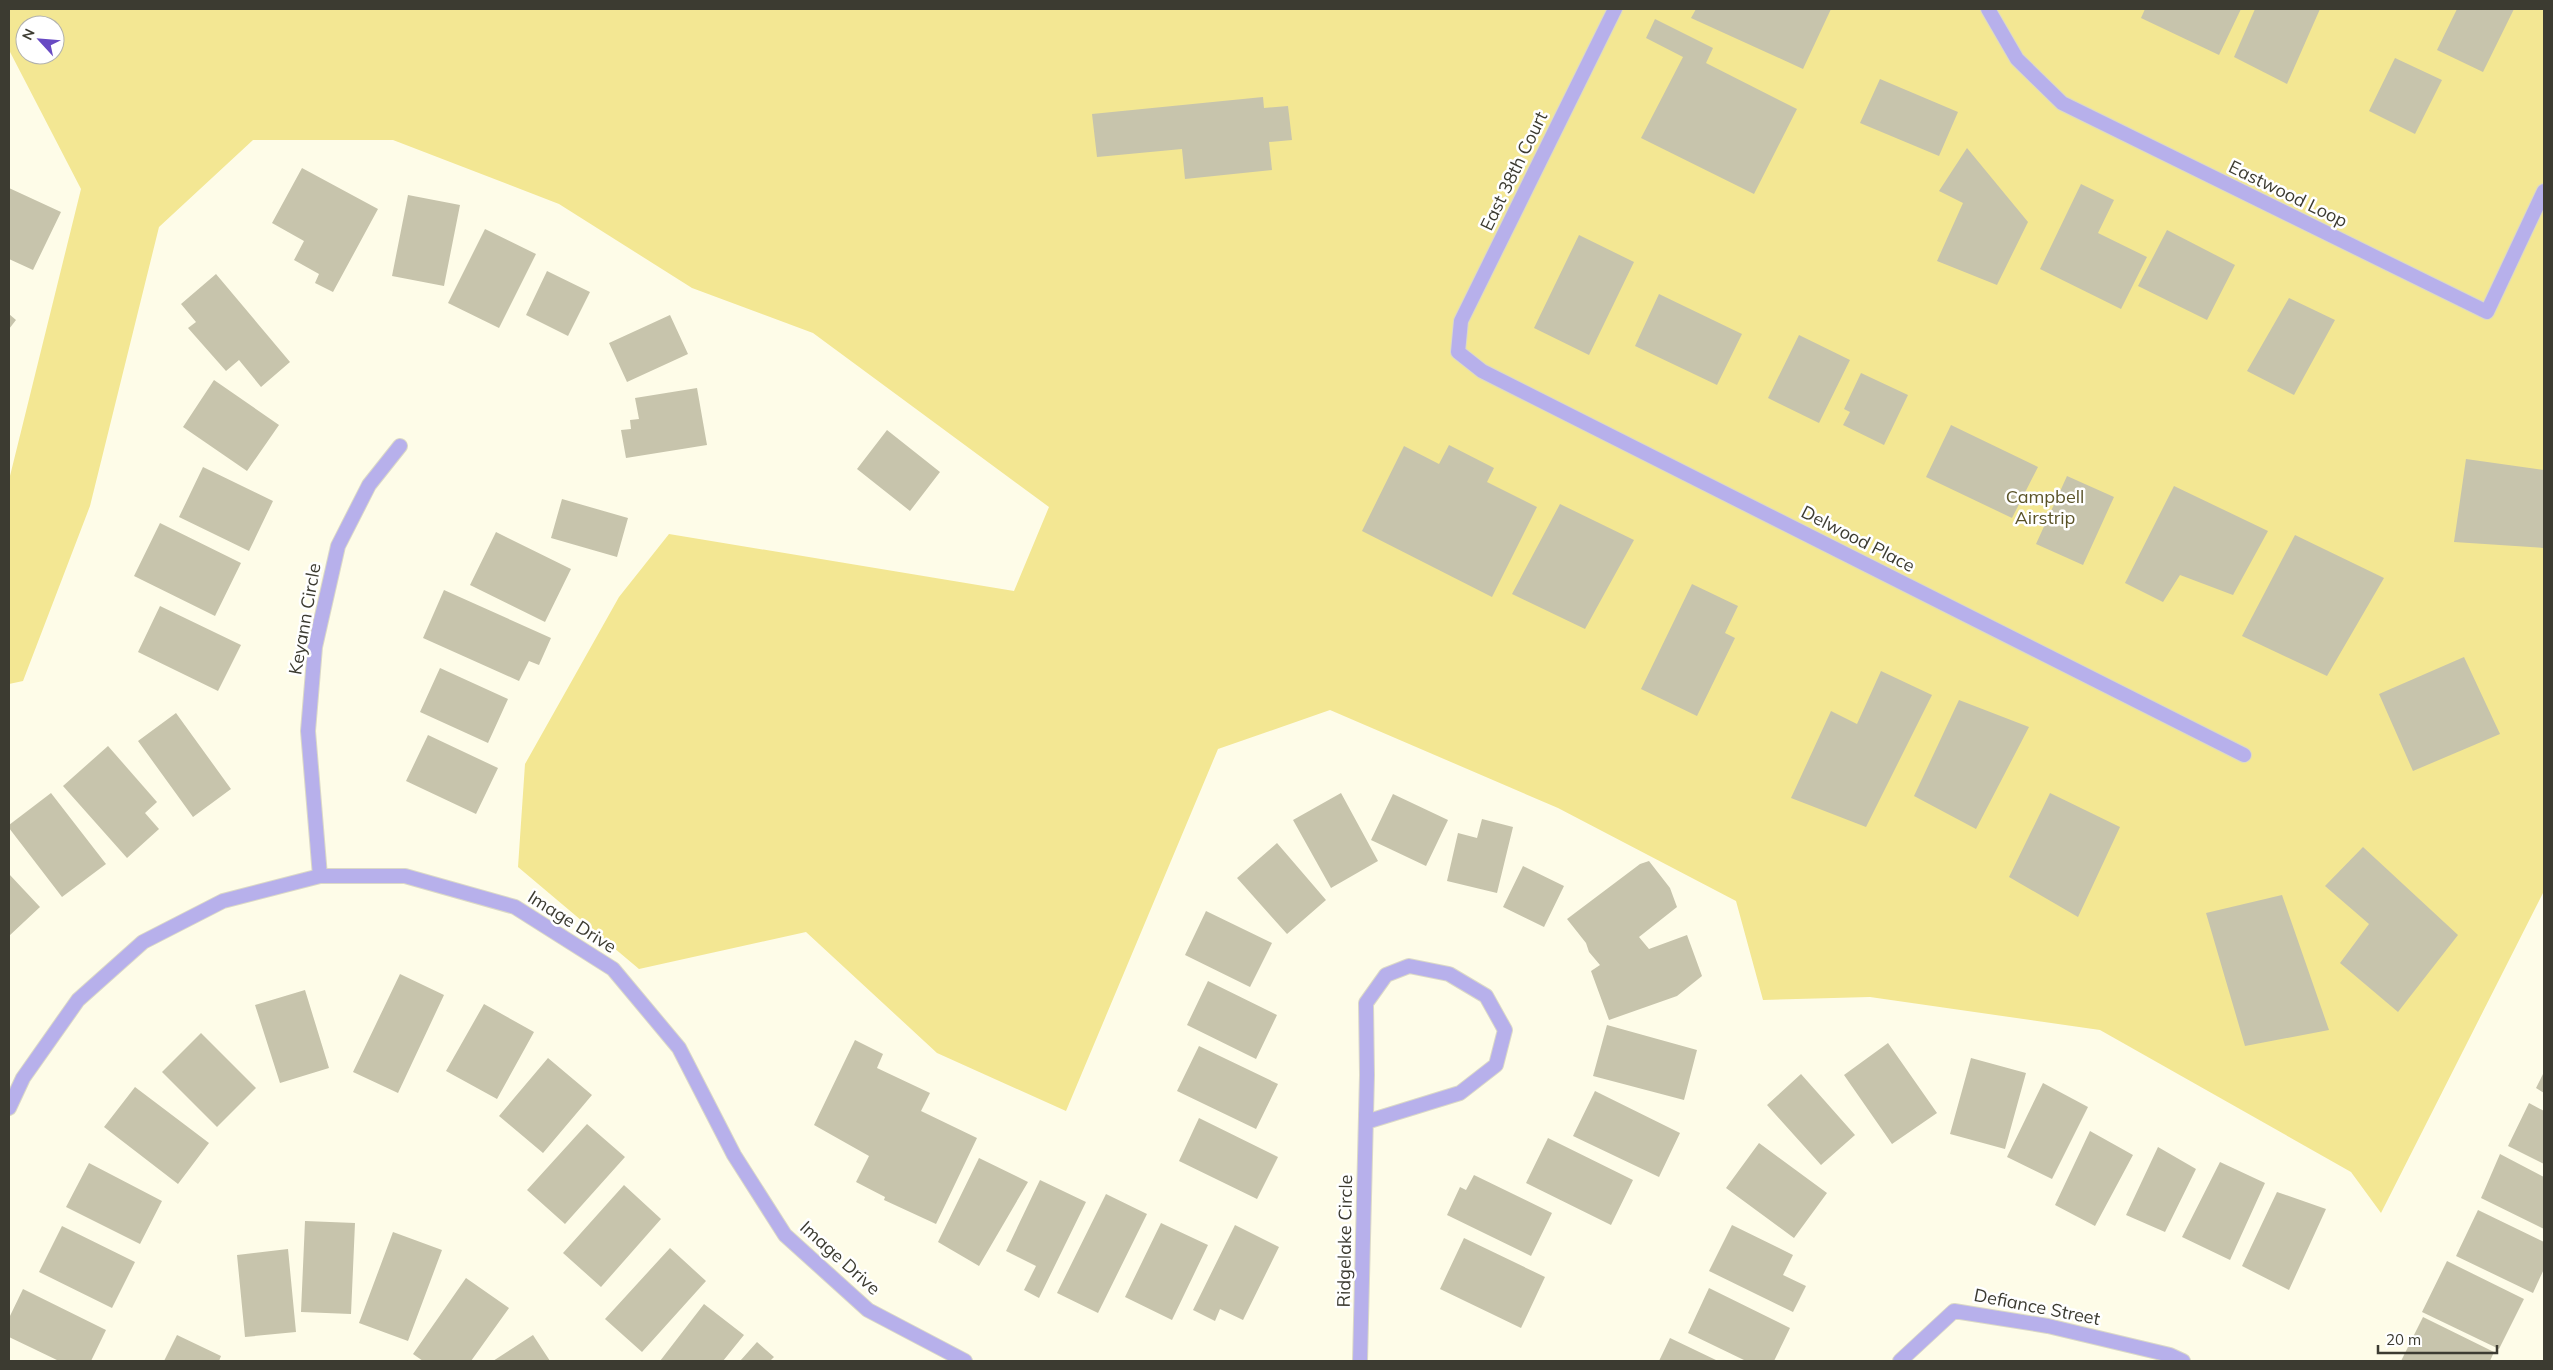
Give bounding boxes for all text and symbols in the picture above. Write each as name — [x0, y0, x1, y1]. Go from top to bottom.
north arrow — [15, 15, 65, 65]
text: N — [18, 26, 39, 43]
street label: East 38th Court — [1475, 107, 1552, 234]
street label: Eastwood Loop — [2225, 155, 2351, 232]
park label: Campbell Airstrip — [2006, 485, 2084, 529]
street label: Delwood Place — [1798, 500, 1919, 577]
street label: Keyann Circle — [283, 561, 326, 676]
street label: Image Drive — [524, 885, 621, 958]
street label: Ridgelake Circle — [1332, 1174, 1357, 1308]
street label: Image Drive — [795, 1216, 885, 1300]
street label: Defiance Street — [1972, 1283, 2102, 1330]
scale bar — [2378, 1322, 2497, 1354]
text: 20 m — [2386, 1330, 2421, 1349]

